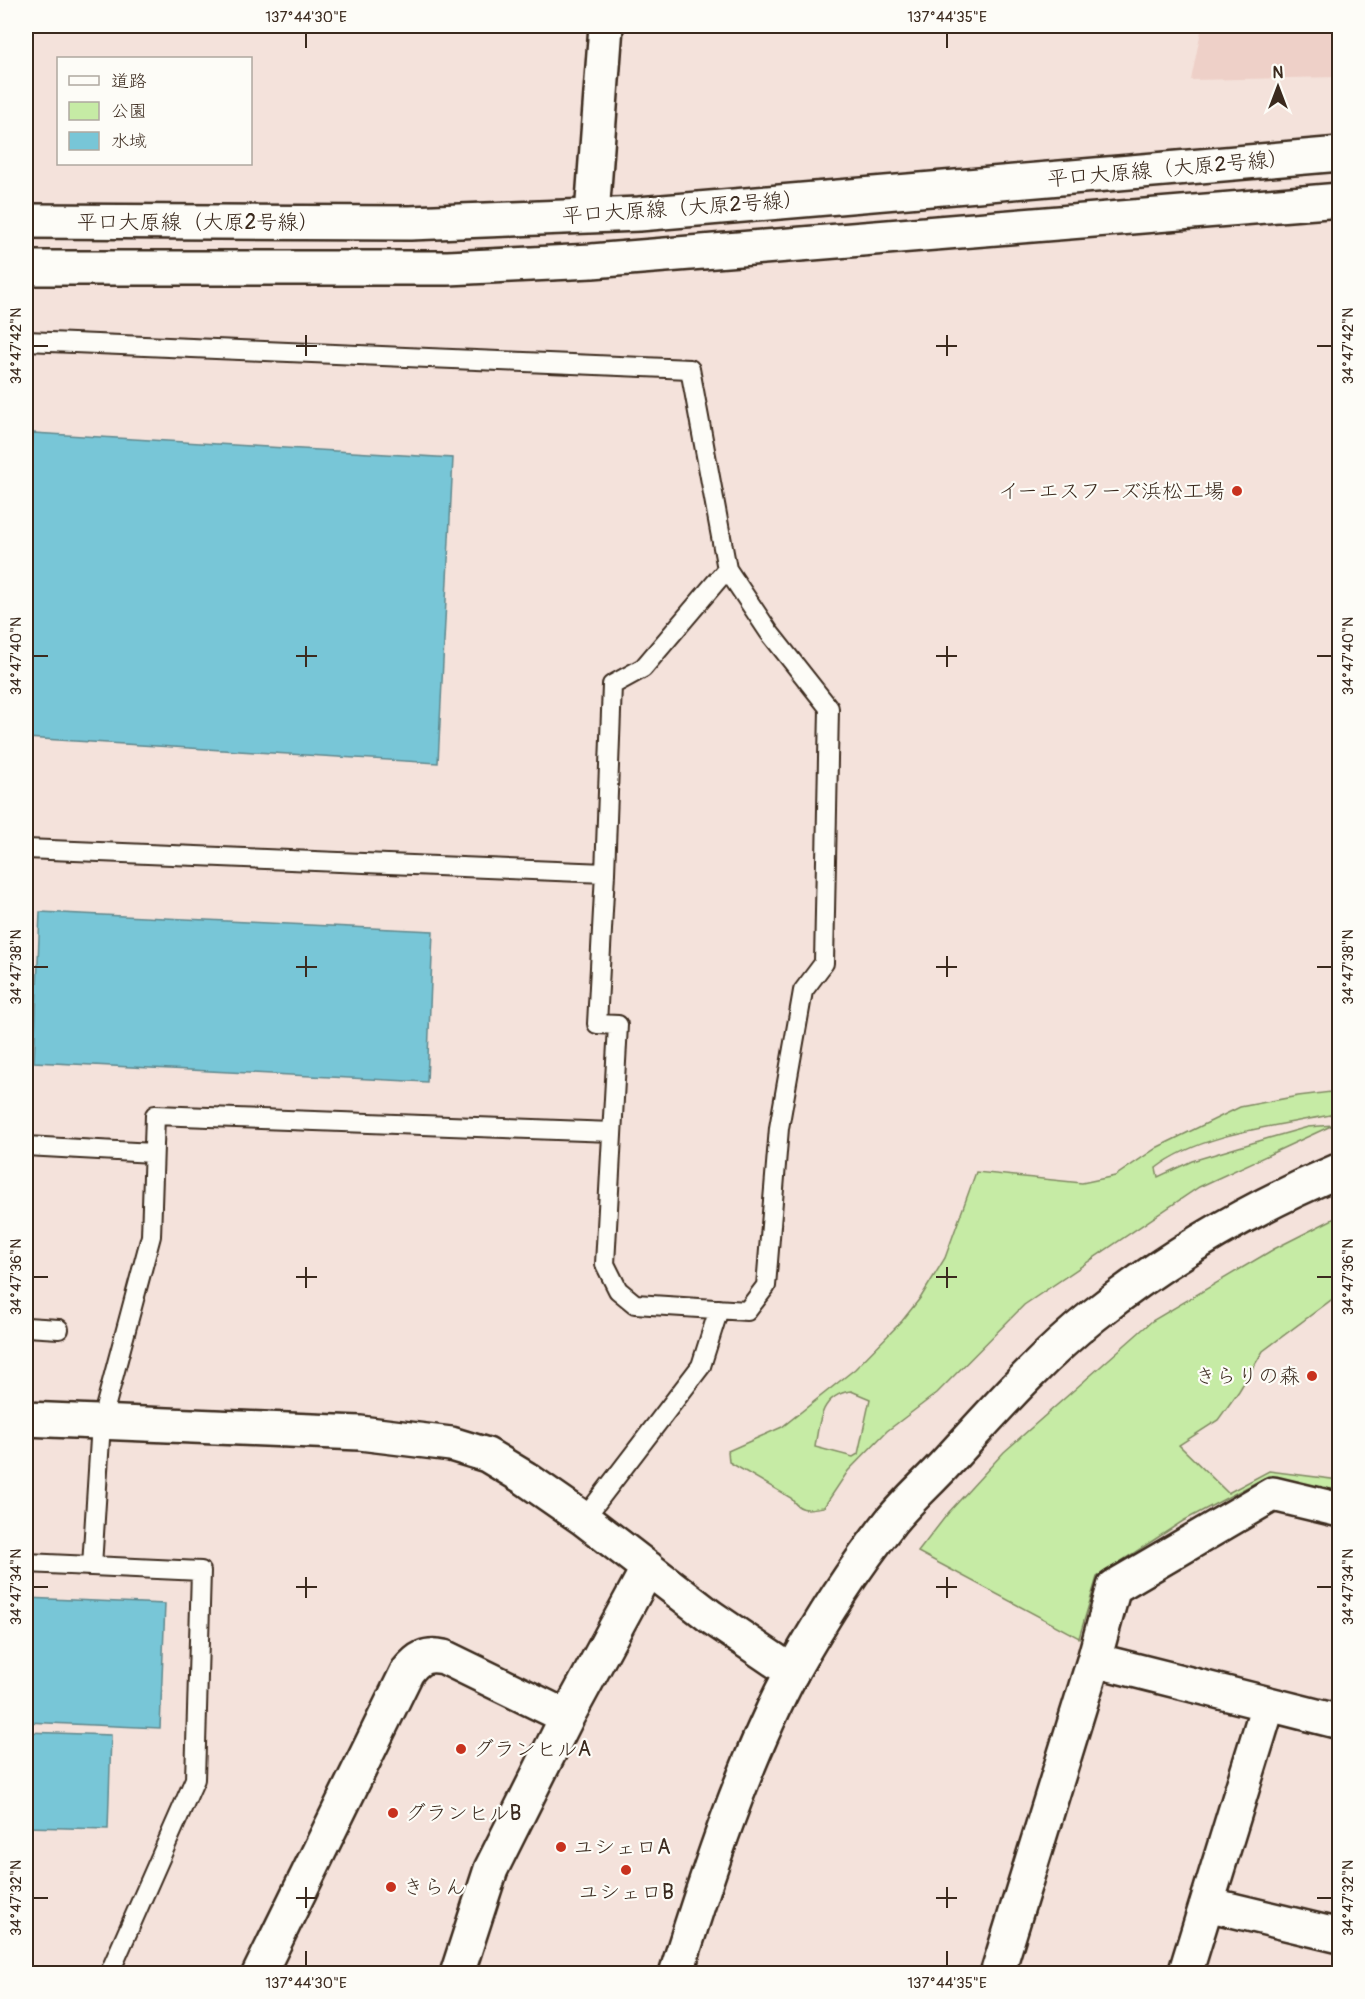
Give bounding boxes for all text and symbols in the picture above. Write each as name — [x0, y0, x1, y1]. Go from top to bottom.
text: 137°44'30"E — [265, 8, 347, 27]
text: 137°44'35"E — [907, 8, 987, 27]
legend — [57, 57, 252, 165]
north arrow — [1248, 57, 1308, 117]
text: N — [1273, 63, 1284, 83]
text: 道路 — [111, 70, 147, 93]
text: 公園 — [111, 100, 147, 123]
text: 水域 — [111, 130, 147, 153]
street label: 平口大原線（大原2号線） — [1046, 145, 1290, 193]
street label: 平口大原線（大原2号線） — [561, 186, 805, 230]
street label: 平口大原線（大原2号線） — [77, 209, 319, 236]
text: 34°47'42"N — [7, 308, 26, 384]
text: 34°47'42"N — [1339, 308, 1358, 384]
place label: イーエスフーズ浜松工場 — [998, 478, 1225, 505]
marker: イーエスフーズ浜松工場 — [1230, 484, 1244, 498]
text: 34°47'40"N — [7, 617, 26, 695]
text: 34°47'40"N — [1339, 617, 1358, 695]
text: 34°47'38"N — [7, 929, 26, 1005]
text: 34°47'38"N — [1339, 929, 1358, 1005]
text: 34°47'36"N — [7, 1239, 26, 1315]
text: 34°47'36"N — [1339, 1239, 1358, 1315]
place label: きらりの森 — [1195, 1363, 1300, 1390]
marker: きらりの森 — [1305, 1369, 1319, 1383]
text: 34°47'34"N — [7, 1549, 26, 1625]
text: 34°47'34"N — [1339, 1549, 1358, 1625]
place label: グランヒルA — [473, 1736, 591, 1763]
marker: グランヒルA — [454, 1742, 468, 1756]
place label: グランヒルB — [405, 1800, 521, 1827]
marker: グランヒルB — [386, 1806, 400, 1820]
place label: ユシェロA — [573, 1834, 671, 1861]
marker: ユシェロA — [554, 1840, 568, 1854]
text: 34°47'32"N — [7, 1860, 26, 1936]
text: 34°47'32"N — [1339, 1860, 1358, 1936]
marker: ユシェロB — [619, 1863, 633, 1877]
place label: きらん — [403, 1874, 466, 1901]
place label: ユシェロB — [578, 1879, 674, 1906]
marker: きらん — [384, 1880, 398, 1894]
text: 137°44'30"E — [265, 1974, 347, 1993]
text: 137°44'35"E — [907, 1974, 987, 1993]

